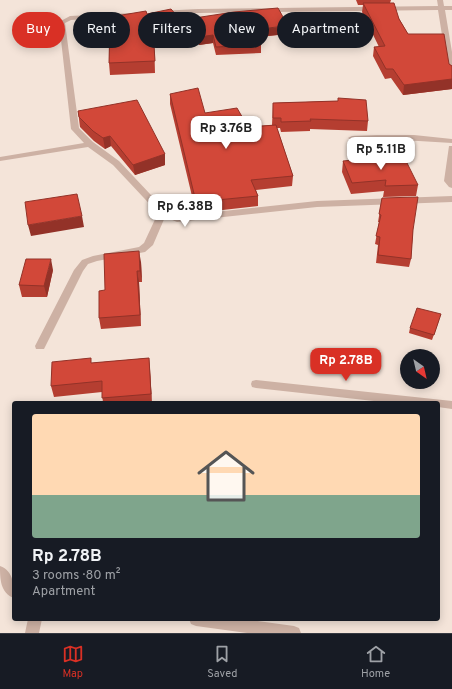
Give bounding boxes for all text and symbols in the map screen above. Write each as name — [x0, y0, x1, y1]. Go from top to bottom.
chip: Buy — [12, 12, 65, 48]
chip: Rent — [73, 12, 130, 48]
chip: Filters — [138, 12, 206, 48]
chip: New — [214, 12, 269, 48]
chip: Apartment — [277, 12, 374, 48]
pin: Rp 3.76B — [185, 116, 267, 150]
text: Rp 3.76B — [200, 121, 252, 137]
pin: Rp 5.11B — [340, 137, 422, 171]
text: Rp 5.11B — [356, 142, 406, 158]
pin: Rp 6.38B — [144, 194, 226, 228]
text: Rp 6.38B — [157, 199, 213, 215]
pin: Rp 2.78B — [305, 348, 387, 382]
north arrow — [400, 349, 440, 389]
map controls — [400, 349, 440, 389]
text: Rp 2.78B — [319, 353, 373, 369]
icon: home — [190, 440, 262, 512]
text: Rp 2.78B — [32, 546, 102, 568]
text: 3 rooms · 80 m² — [32, 568, 120, 584]
text: Apartment — [32, 584, 95, 600]
tab: Map — [62, 643, 84, 681]
tab: Saved — [207, 643, 238, 681]
tab: Home — [361, 643, 390, 681]

